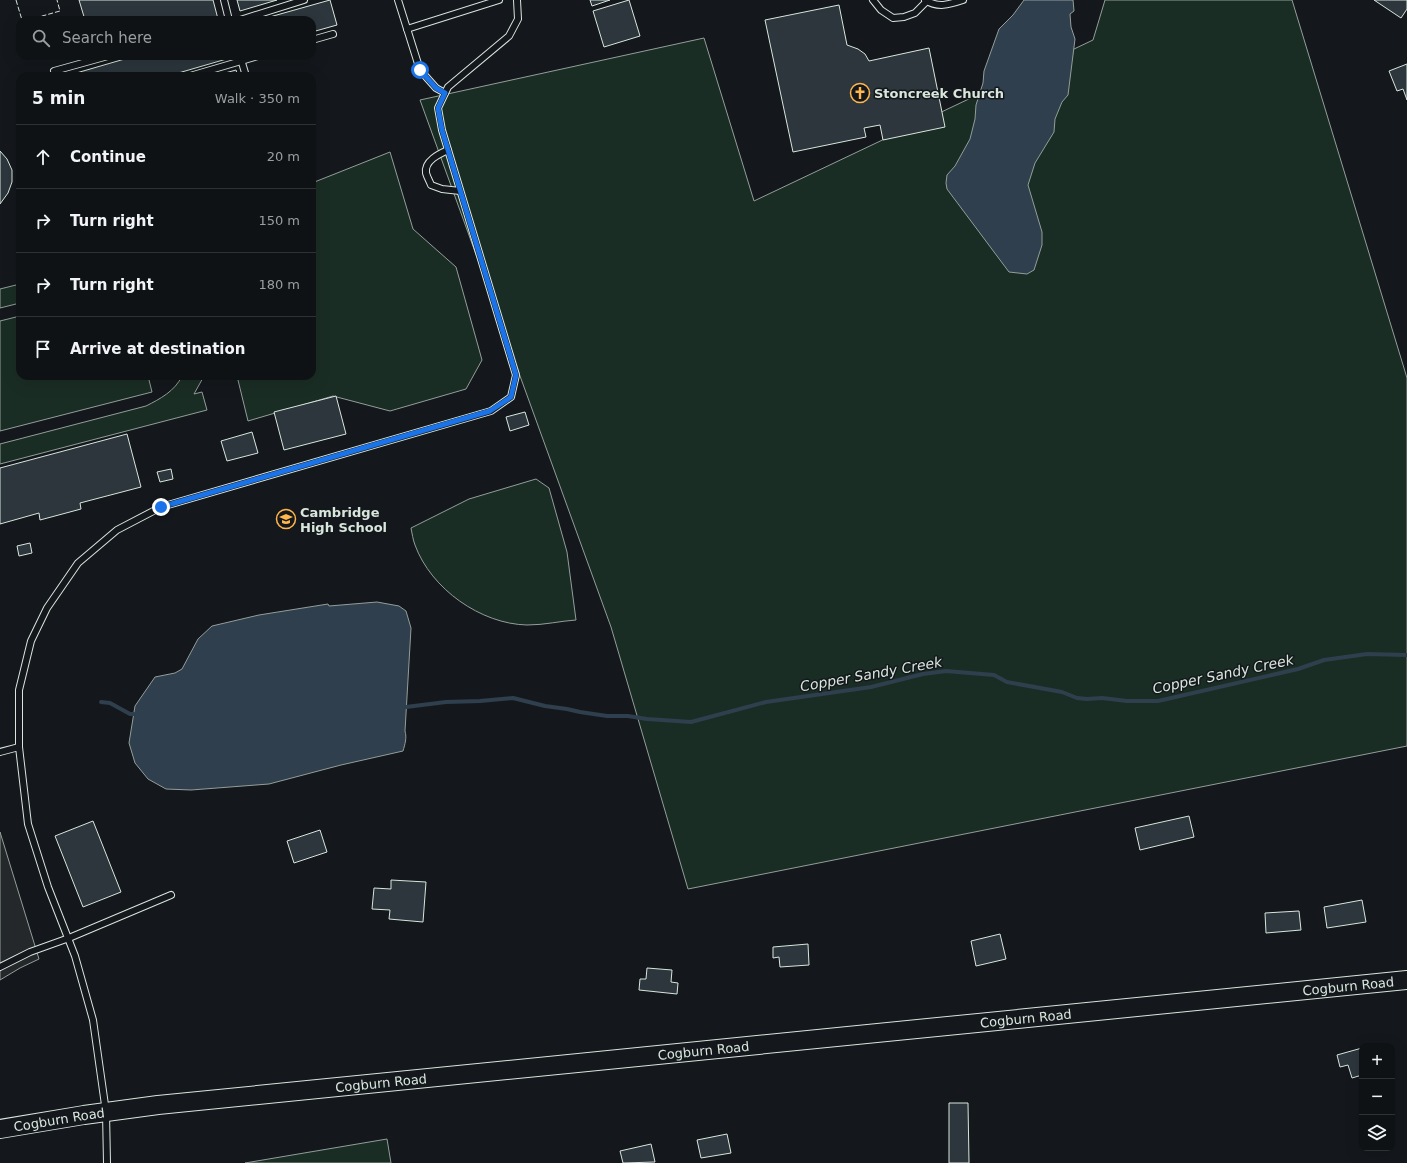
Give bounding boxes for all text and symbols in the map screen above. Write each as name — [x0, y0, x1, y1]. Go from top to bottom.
search box — [16, 16, 316, 60]
icon: search — [30, 27, 52, 49]
text: Search here — [62, 29, 152, 47]
route start — [411, 61, 429, 79]
church icon: Stoncreek Church — [849, 82, 871, 104]
place label: Stoncreek Church — [874, 86, 1004, 101]
text: 5 min — [32, 88, 85, 108]
text: Walk · 350 m — [215, 91, 300, 106]
icon: ahead — [32, 146, 54, 168]
text: Continue — [70, 148, 146, 166]
text: 20 m — [267, 149, 300, 164]
icon: right — [32, 210, 54, 232]
text: Turn right — [70, 212, 154, 230]
text: 150 m — [258, 213, 300, 228]
icon: right — [32, 274, 54, 296]
text: Turn right — [70, 276, 154, 294]
text: 180 m — [258, 277, 300, 292]
icon: arrive — [32, 338, 54, 360]
text: Arrive at destination — [70, 340, 245, 358]
route end — [152, 498, 170, 516]
place label: Cambridge High School — [300, 505, 387, 535]
school or university icon: Cambridge High School — [275, 508, 297, 530]
water label: Copper Sandy Creek — [1151, 651, 1296, 697]
water label: Copper Sandy Creek — [799, 653, 944, 694]
street label: Cogburn Road — [1302, 974, 1395, 998]
street label: Cogburn Road — [979, 1006, 1072, 1030]
street label: Cogburn Road — [657, 1038, 750, 1062]
map controls — [1359, 1043, 1395, 1151]
button: + — [1359, 1043, 1395, 1079]
street label: Cogburn Road — [335, 1071, 428, 1095]
button: − — [1359, 1079, 1395, 1115]
street label: Cogburn Road — [13, 1105, 106, 1134]
button: layers — [1359, 1115, 1395, 1151]

